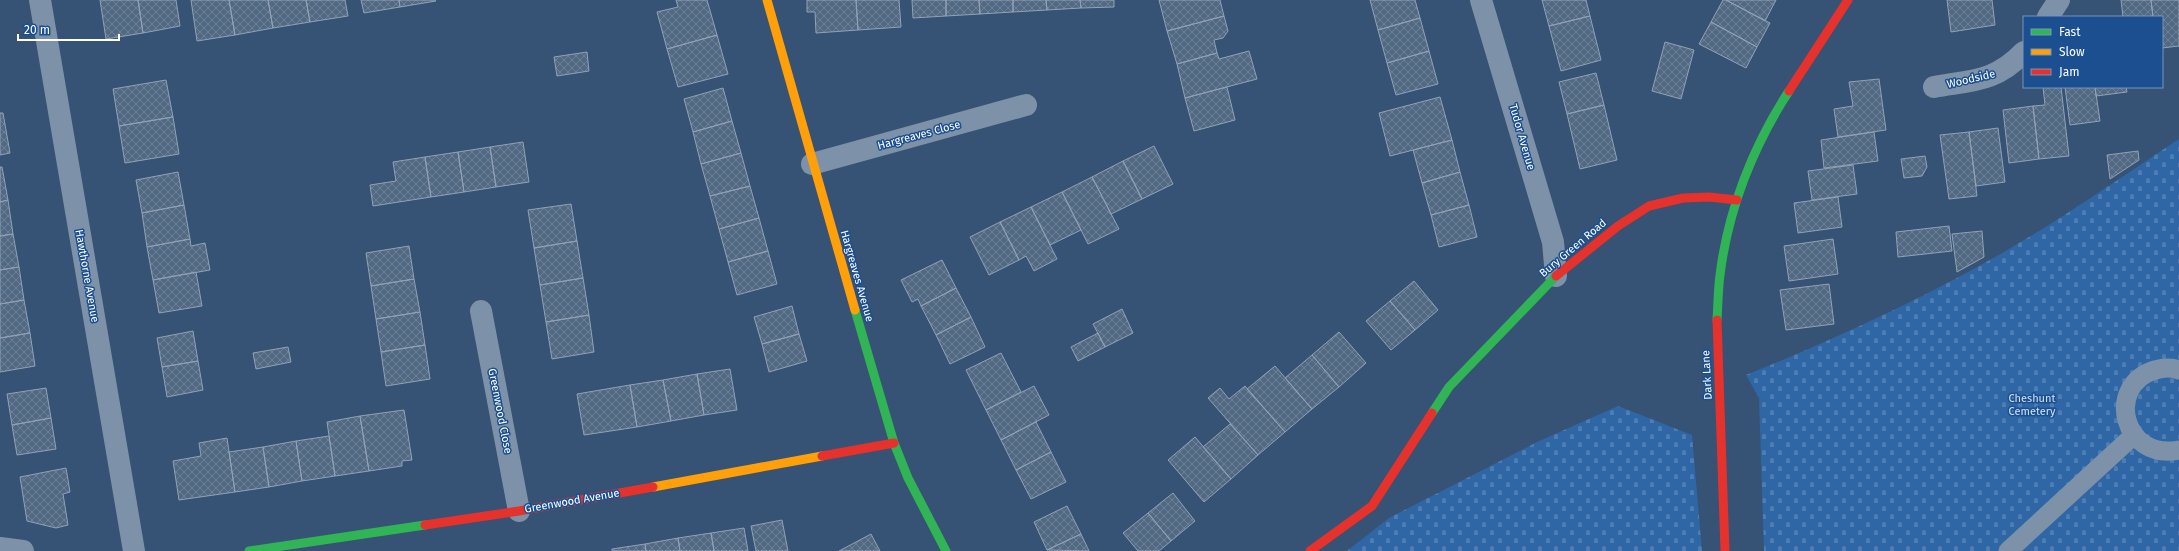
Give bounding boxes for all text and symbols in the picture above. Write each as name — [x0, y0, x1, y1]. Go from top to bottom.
scale bar — [18, 16, 119, 42]
legend — [2023, 16, 2163, 88]
text: 20 m — [24, 23, 50, 37]
text: Fast — [2059, 25, 2081, 39]
text: Slow — [2059, 45, 2085, 59]
text: Jam — [2059, 65, 2079, 79]
street label: Woodside — [1946, 67, 1996, 91]
street label: Tudor Avenue — [1506, 102, 1538, 172]
street label: Hargreaves Close — [876, 118, 962, 152]
street label: Bury Green Road — [1537, 216, 1609, 280]
street label: Hawthorne Avenue — [72, 228, 102, 324]
street label: Hargreaves Avenue — [838, 229, 876, 323]
street label: Dark Lane — [1699, 350, 1715, 400]
street label: Greenwood Close — [485, 367, 515, 455]
park label: Cheshunt Cemetery — [2009, 392, 2056, 418]
street label: Greenwood Avenue — [524, 486, 620, 516]

